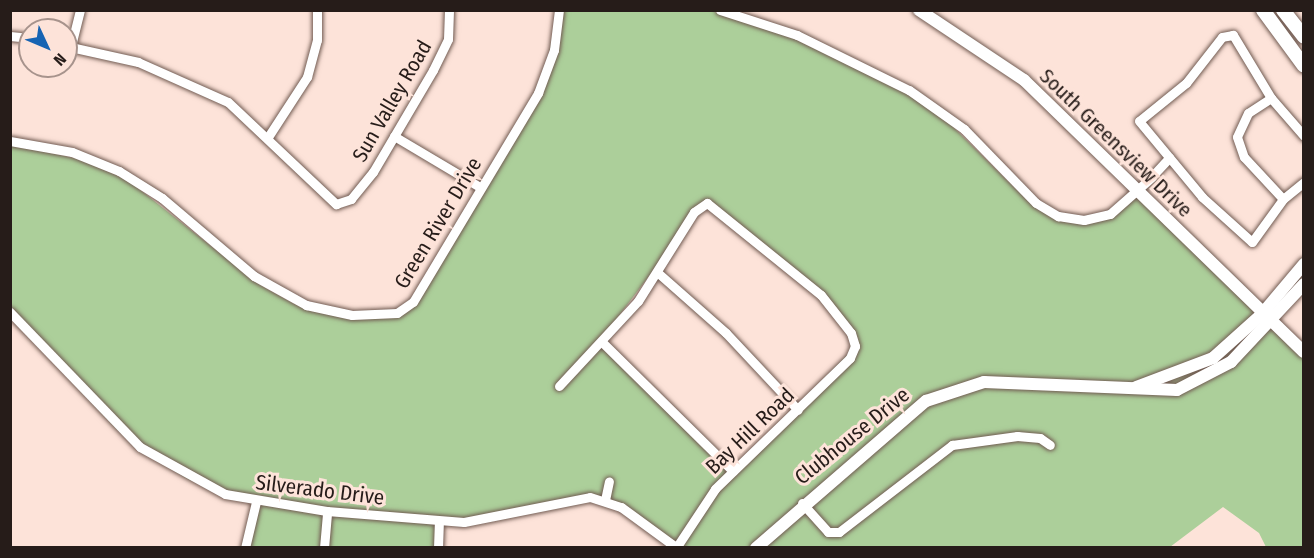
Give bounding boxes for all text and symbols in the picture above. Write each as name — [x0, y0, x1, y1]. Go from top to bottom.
north arrow — [18, 18, 78, 78]
street label: Sun Valley Road — [347, 36, 437, 166]
text: N — [50, 49, 70, 70]
street label: South Greensview Drive — [1034, 64, 1198, 222]
street label: Green River Drive — [389, 153, 487, 293]
street label: Clubhouse Drive — [790, 382, 914, 490]
street label: Bay Hill Road — [700, 383, 800, 479]
street label: Silverado Drive — [254, 470, 386, 510]

